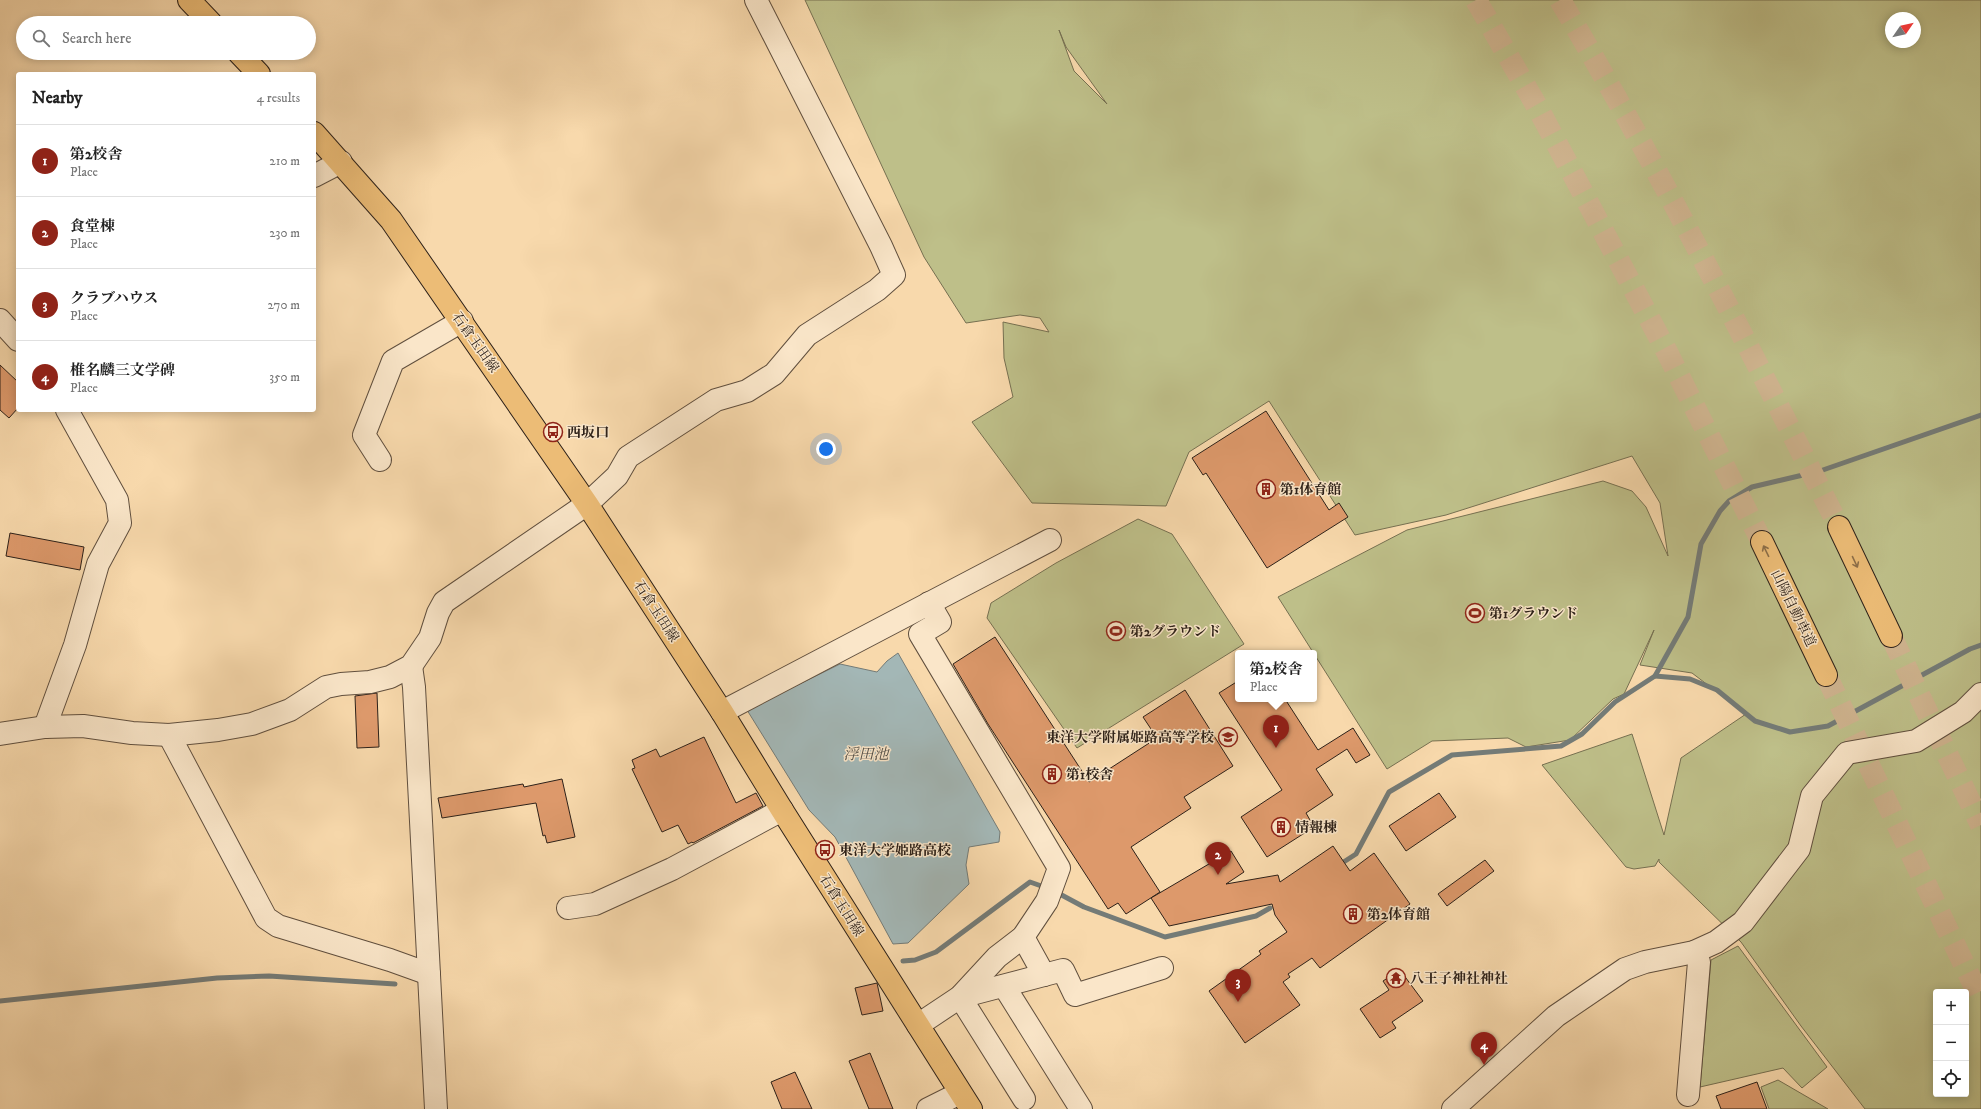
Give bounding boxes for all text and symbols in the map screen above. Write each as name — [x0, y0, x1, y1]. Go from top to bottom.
north arrow — [1885, 12, 1921, 48]
search box — [16, 16, 316, 60]
icon: search — [30, 27, 52, 49]
text: Search here — [62, 29, 131, 48]
text: Nearby — [32, 87, 82, 109]
text: 4 results — [257, 90, 300, 106]
text: 第2校舎 — [70, 145, 122, 164]
text: 1 — [43, 153, 47, 169]
text: 210 m — [269, 153, 300, 169]
text: Place — [70, 164, 98, 180]
text: 食堂棟 — [70, 217, 115, 236]
text: 2 — [42, 225, 48, 241]
text: 230 m — [269, 225, 300, 241]
text: Place — [70, 236, 98, 252]
text: クラブハウス — [70, 289, 158, 308]
text: 3 — [43, 297, 47, 313]
text: 270 m — [268, 297, 300, 313]
text: Place — [70, 308, 98, 324]
street label: 石倉玉田線 — [448, 309, 503, 376]
text: 椎名麟三文学碑 — [70, 361, 175, 380]
text: 4 — [41, 369, 49, 385]
text: 350 m — [269, 369, 300, 385]
text: Place — [70, 380, 98, 396]
bus stop icon: 西坂口 — [542, 421, 564, 443]
place label: 西坂口 — [567, 424, 609, 442]
your location — [816, 439, 836, 459]
building icon: 第1体育館 — [1255, 478, 1277, 500]
place label: 第1体育館 — [1280, 481, 1341, 499]
one-way arrow — [1762, 546, 1769, 558]
one-way arrow — [1852, 555, 1859, 567]
street label: 山陽自動車道 — [1767, 567, 1820, 650]
street label: 石倉玉田線 — [630, 577, 683, 646]
sports icon: 第1グラウンド — [1464, 602, 1486, 624]
place label: 第1グラウンド — [1489, 605, 1578, 623]
sports icon: 第2グラウンド — [1105, 620, 1127, 642]
place label: 第2グラウンド — [1130, 623, 1221, 641]
popup — [1235, 650, 1317, 702]
text: 第2校舎 — [1250, 660, 1302, 679]
text: Place — [1250, 679, 1278, 695]
pin: 1 — [1263, 715, 1289, 748]
school or university icon: 東洋大学附属姫路高等学校 — [1217, 726, 1239, 748]
place label: 東洋大学附属姫路高等学校 — [1046, 729, 1214, 747]
water label: 浮田池 — [843, 745, 890, 764]
building icon: 第1校舎 — [1041, 763, 1063, 785]
place label: 第1校舎 — [1066, 766, 1113, 784]
building icon: 情報棟 — [1270, 816, 1292, 838]
place label: 情報棟 — [1295, 819, 1337, 837]
bus stop icon: 東洋大学姫路高校 — [814, 839, 836, 861]
place label: 東洋大学姫路高校 — [839, 842, 951, 860]
pin: 2 — [1205, 842, 1231, 875]
street label: 石倉玉田線 — [815, 871, 867, 940]
building icon: 第2体育館 — [1342, 903, 1364, 925]
place label: 第2体育館 — [1367, 906, 1430, 924]
temple icon: 八王子神社神社 — [1385, 967, 1407, 989]
pin: 3 — [1225, 969, 1251, 1002]
place label: 八王子神社神社 — [1410, 970, 1508, 988]
map controls — [1933, 989, 1969, 1097]
button: + — [1933, 989, 1969, 1025]
button: − — [1933, 1025, 1969, 1061]
pin: 4 — [1471, 1032, 1497, 1065]
button: locate — [1933, 1061, 1969, 1097]

